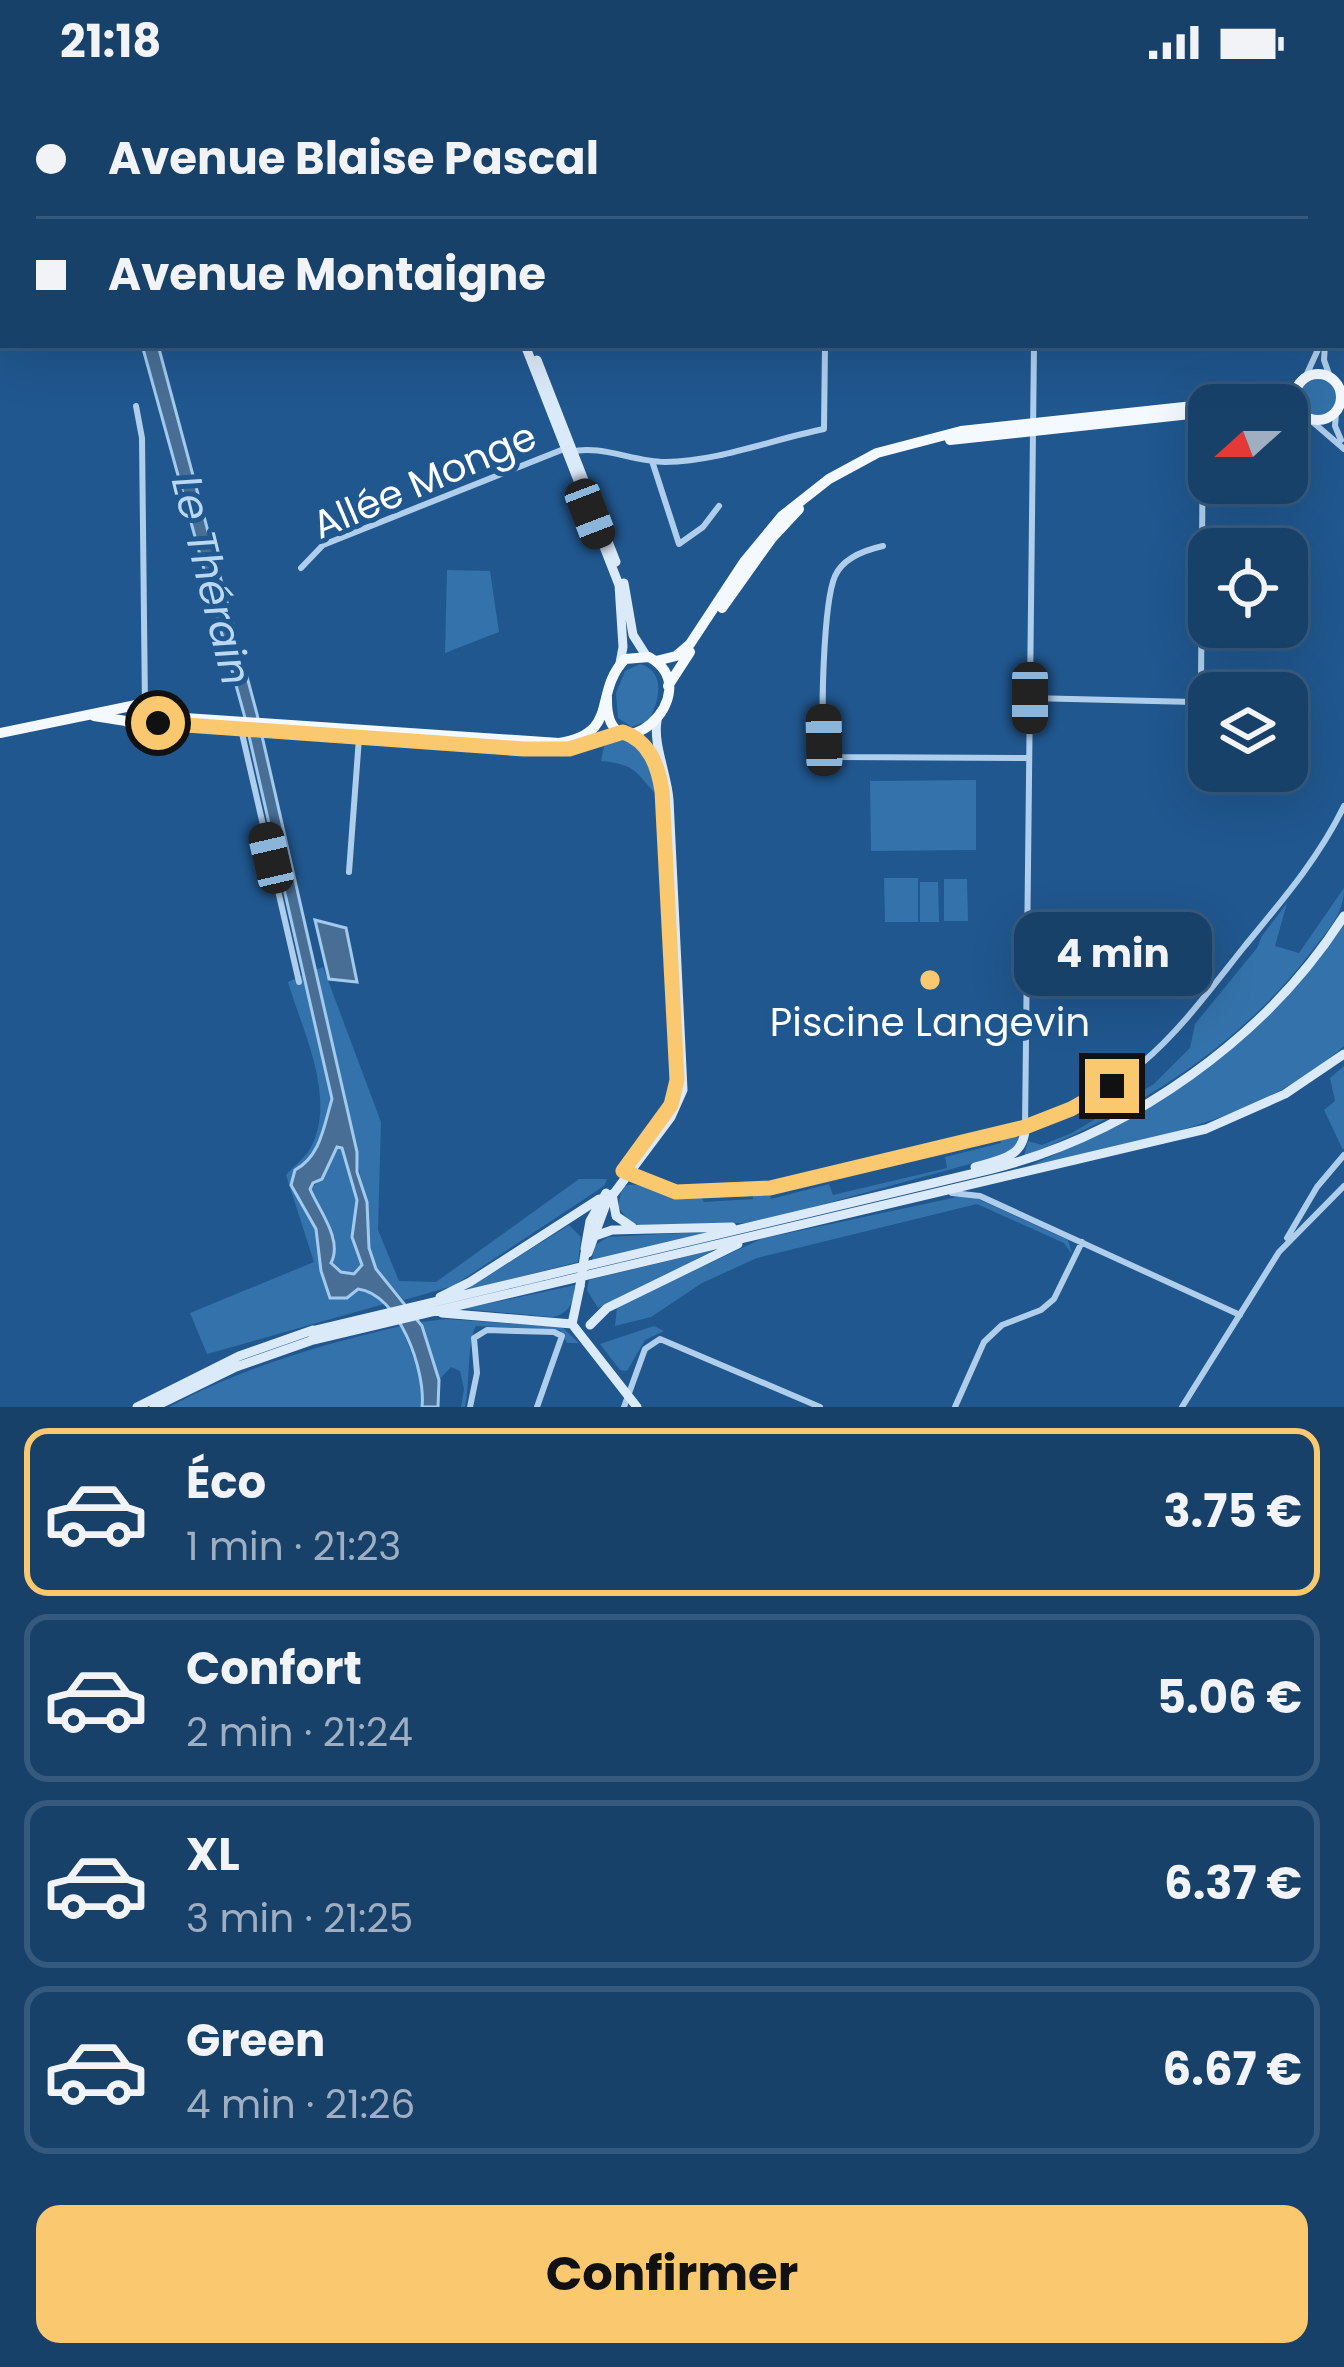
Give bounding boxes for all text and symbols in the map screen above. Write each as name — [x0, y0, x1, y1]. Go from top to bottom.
text: 21:18 — [60, 10, 161, 73]
text: Avenue Blaise Pascal — [108, 127, 599, 190]
text: Avenue Montaigne — [108, 243, 546, 306]
north arrow — [1188, 384, 1308, 504]
map controls — [1188, 384, 1308, 792]
street label: Allée Monge — [304, 409, 545, 552]
water label: Le Thérain — [157, 469, 266, 691]
car — [560, 474, 620, 554]
button: locate — [1188, 528, 1308, 648]
car — [1012, 662, 1048, 734]
button: layers — [1188, 672, 1308, 792]
route start — [131, 696, 185, 750]
car — [805, 704, 843, 776]
car — [245, 819, 297, 897]
callout: 4 min — [1013, 912, 1211, 996]
text: 4 min — [1056, 926, 1170, 981]
marker: Piscine Langevin — [917, 967, 943, 993]
place label: Piscine Langevin — [770, 995, 1090, 1050]
route end — [1085, 1059, 1139, 1113]
text: Éco — [186, 1451, 266, 1514]
icon: car — [42, 1458, 150, 1566]
text: 3.75 € — [1163, 1480, 1302, 1543]
text: 1 min · 21:23 — [186, 1519, 401, 1574]
text: Confort — [186, 1637, 362, 1700]
icon: car — [42, 1644, 150, 1752]
text: 5.06 € — [1157, 1666, 1302, 1729]
text: 2 min · 21:24 — [186, 1705, 413, 1760]
text: XL — [186, 1823, 240, 1886]
icon: car — [42, 1830, 150, 1938]
text: 6.37 € — [1164, 1852, 1302, 1915]
text: 3 min · 21:25 — [186, 1891, 413, 1946]
text: Green — [186, 2009, 325, 2072]
icon: car — [42, 2016, 150, 2124]
text: 6.67 € — [1163, 2038, 1302, 2101]
text: 4 min · 21:26 — [186, 2077, 415, 2132]
button: Confirmer — [36, 2205, 1308, 2343]

